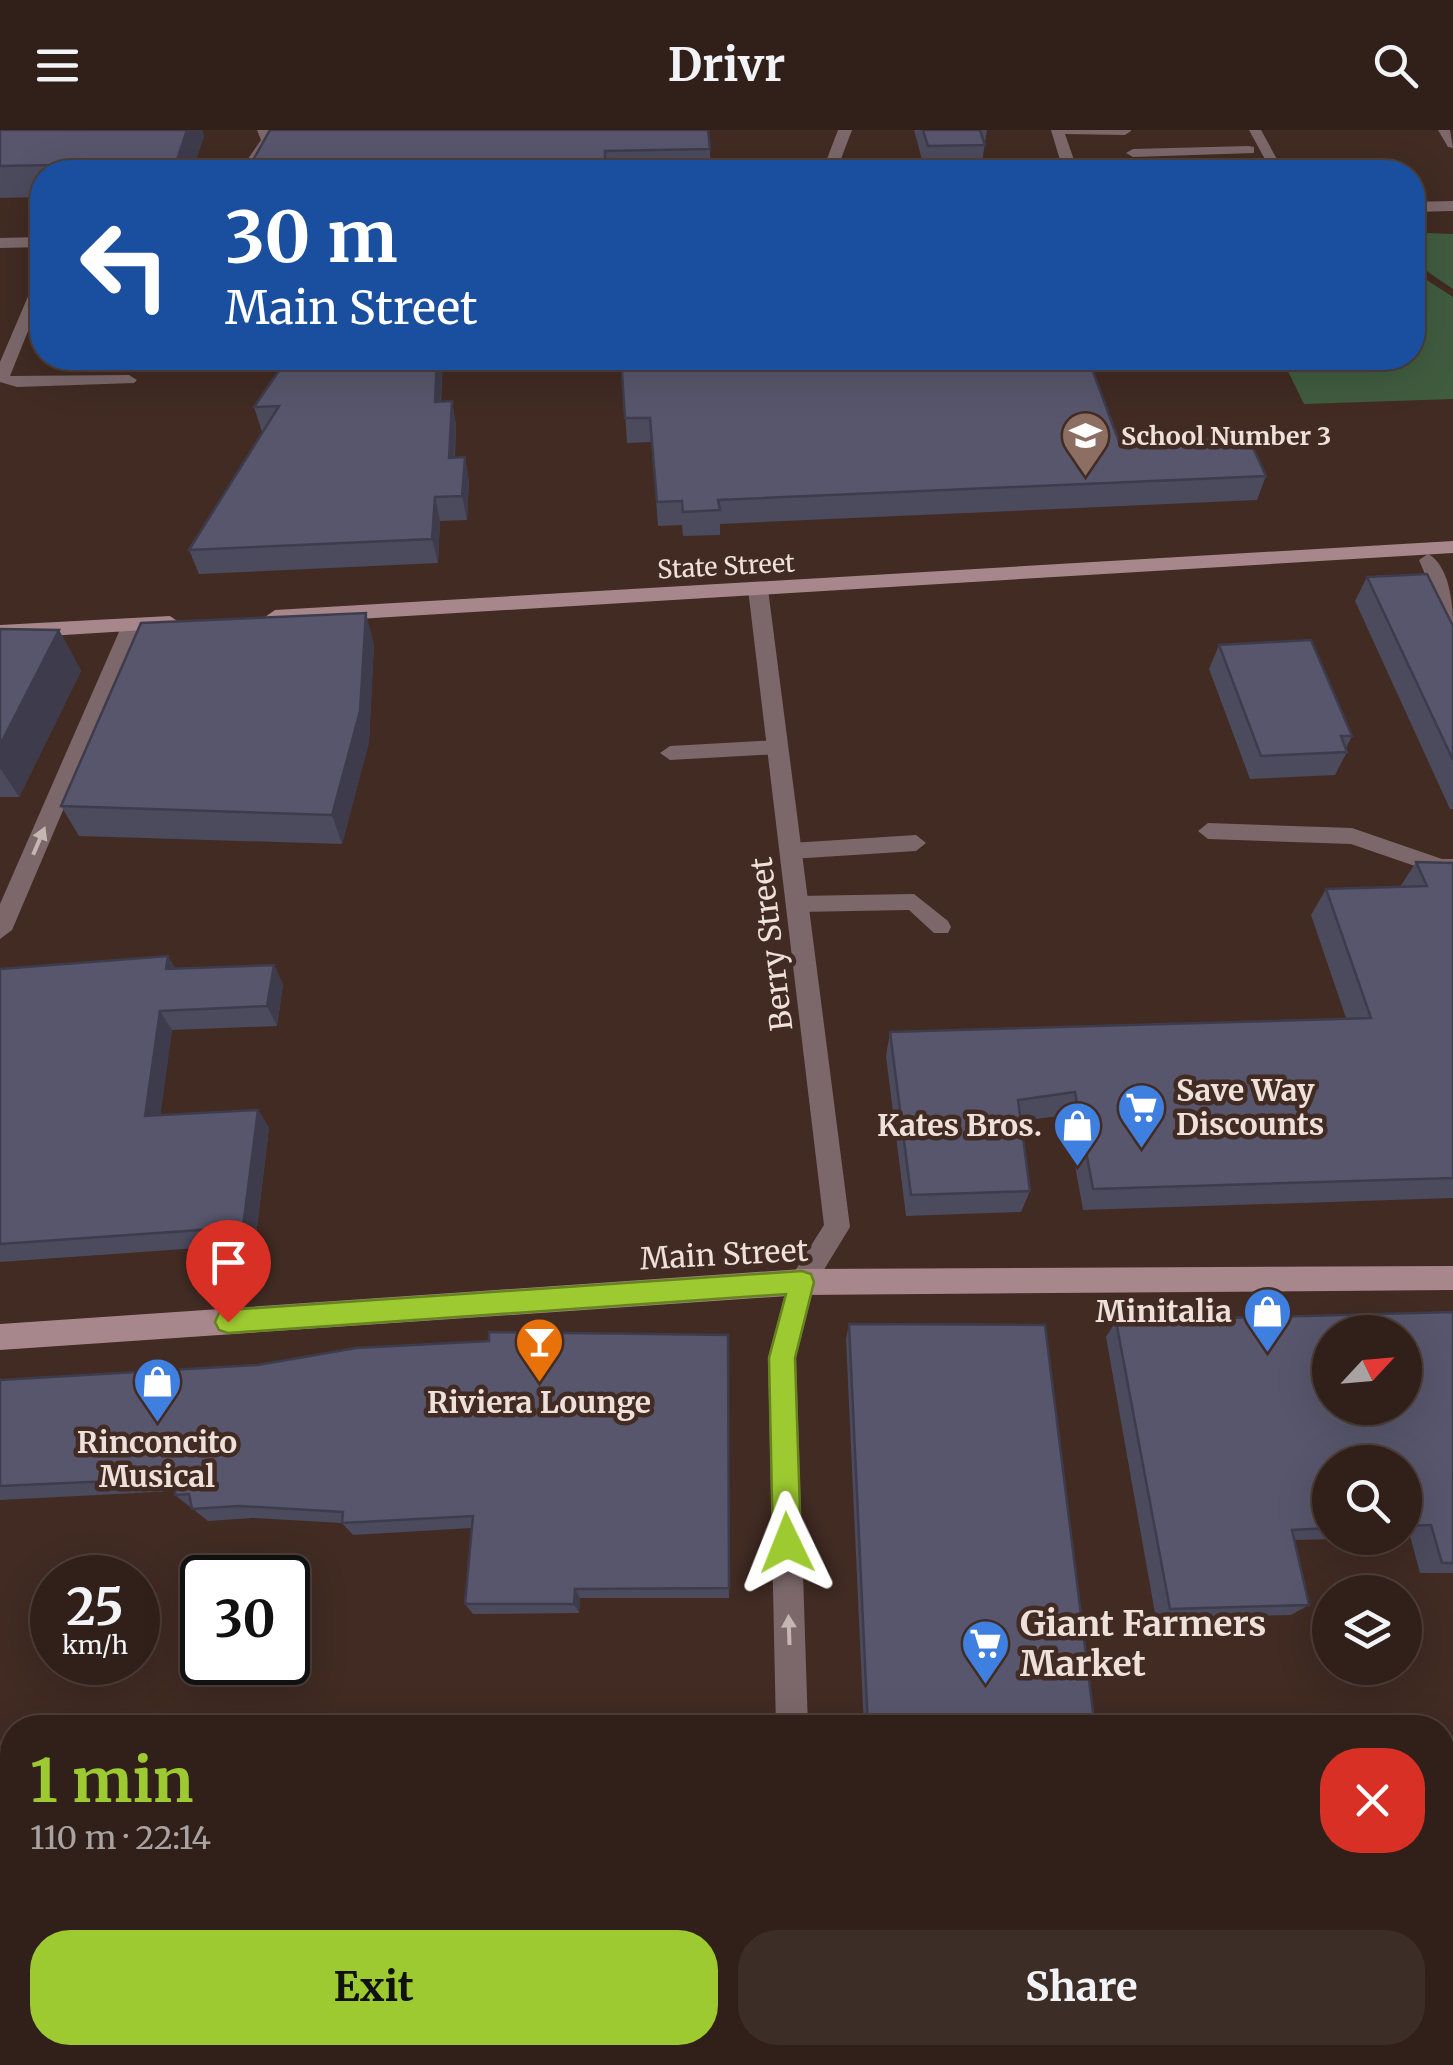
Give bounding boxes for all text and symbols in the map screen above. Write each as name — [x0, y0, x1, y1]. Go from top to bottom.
text: Drivr — [668, 37, 785, 93]
icon: menu — [30, 38, 85, 93]
icon: search — [1368, 38, 1423, 93]
text: 30 m — [225, 193, 398, 281]
icon: left — [60, 200, 190, 330]
text: Main Street — [225, 280, 478, 336]
school or university icon: School Number 3 — [1060, 410, 1112, 478]
place label: School Number 3 — [1121, 420, 1331, 452]
street label: State Street — [656, 546, 796, 586]
one-way arrow — [31, 826, 47, 856]
street label: Berry Street — [741, 855, 800, 1033]
place label: Save Way Discounts — [1176, 1071, 1324, 1143]
supermarket icon: Save Way Discounts — [1115, 1082, 1167, 1150]
shop icon: Kates Bros. — [1051, 1100, 1103, 1168]
place label: Kates Bros. — [877, 1106, 1042, 1144]
pin — [186, 1220, 271, 1323]
street label: Main Street — [639, 1231, 809, 1277]
icon: arrive — [201, 1235, 256, 1290]
shop icon: Minitalia — [1241, 1286, 1293, 1354]
place label: Minitalia — [1096, 1292, 1232, 1330]
north arrow — [1312, 1315, 1422, 1425]
map controls — [1312, 1315, 1422, 1685]
bar icon: Riviera Lounge — [513, 1316, 565, 1384]
shop icon: Rinconcito Musical — [131, 1356, 183, 1424]
place label: Riviera Lounge — [427, 1383, 651, 1421]
place label: Rinconcito Musical — [77, 1423, 237, 1495]
button: search — [1312, 1445, 1422, 1555]
position arrow — [735, 1491, 839, 1595]
speed limit sign: 30 — [180, 1555, 310, 1685]
button: layers — [1312, 1575, 1422, 1685]
text: 25 — [66, 1576, 124, 1639]
place label: Giant Farmers Market — [1020, 1602, 1266, 1686]
one-way arrow — [781, 1614, 797, 1646]
supermarket icon: Giant Farmers Market — [959, 1618, 1011, 1686]
text: km/h — [62, 1629, 128, 1661]
text: 1 min — [30, 1743, 193, 1818]
button: close — [1320, 1748, 1425, 1853]
text: 110 m · 22:14 — [30, 1818, 211, 1858]
button: Exit — [30, 1930, 718, 2045]
button: Share — [738, 1930, 1425, 2045]

